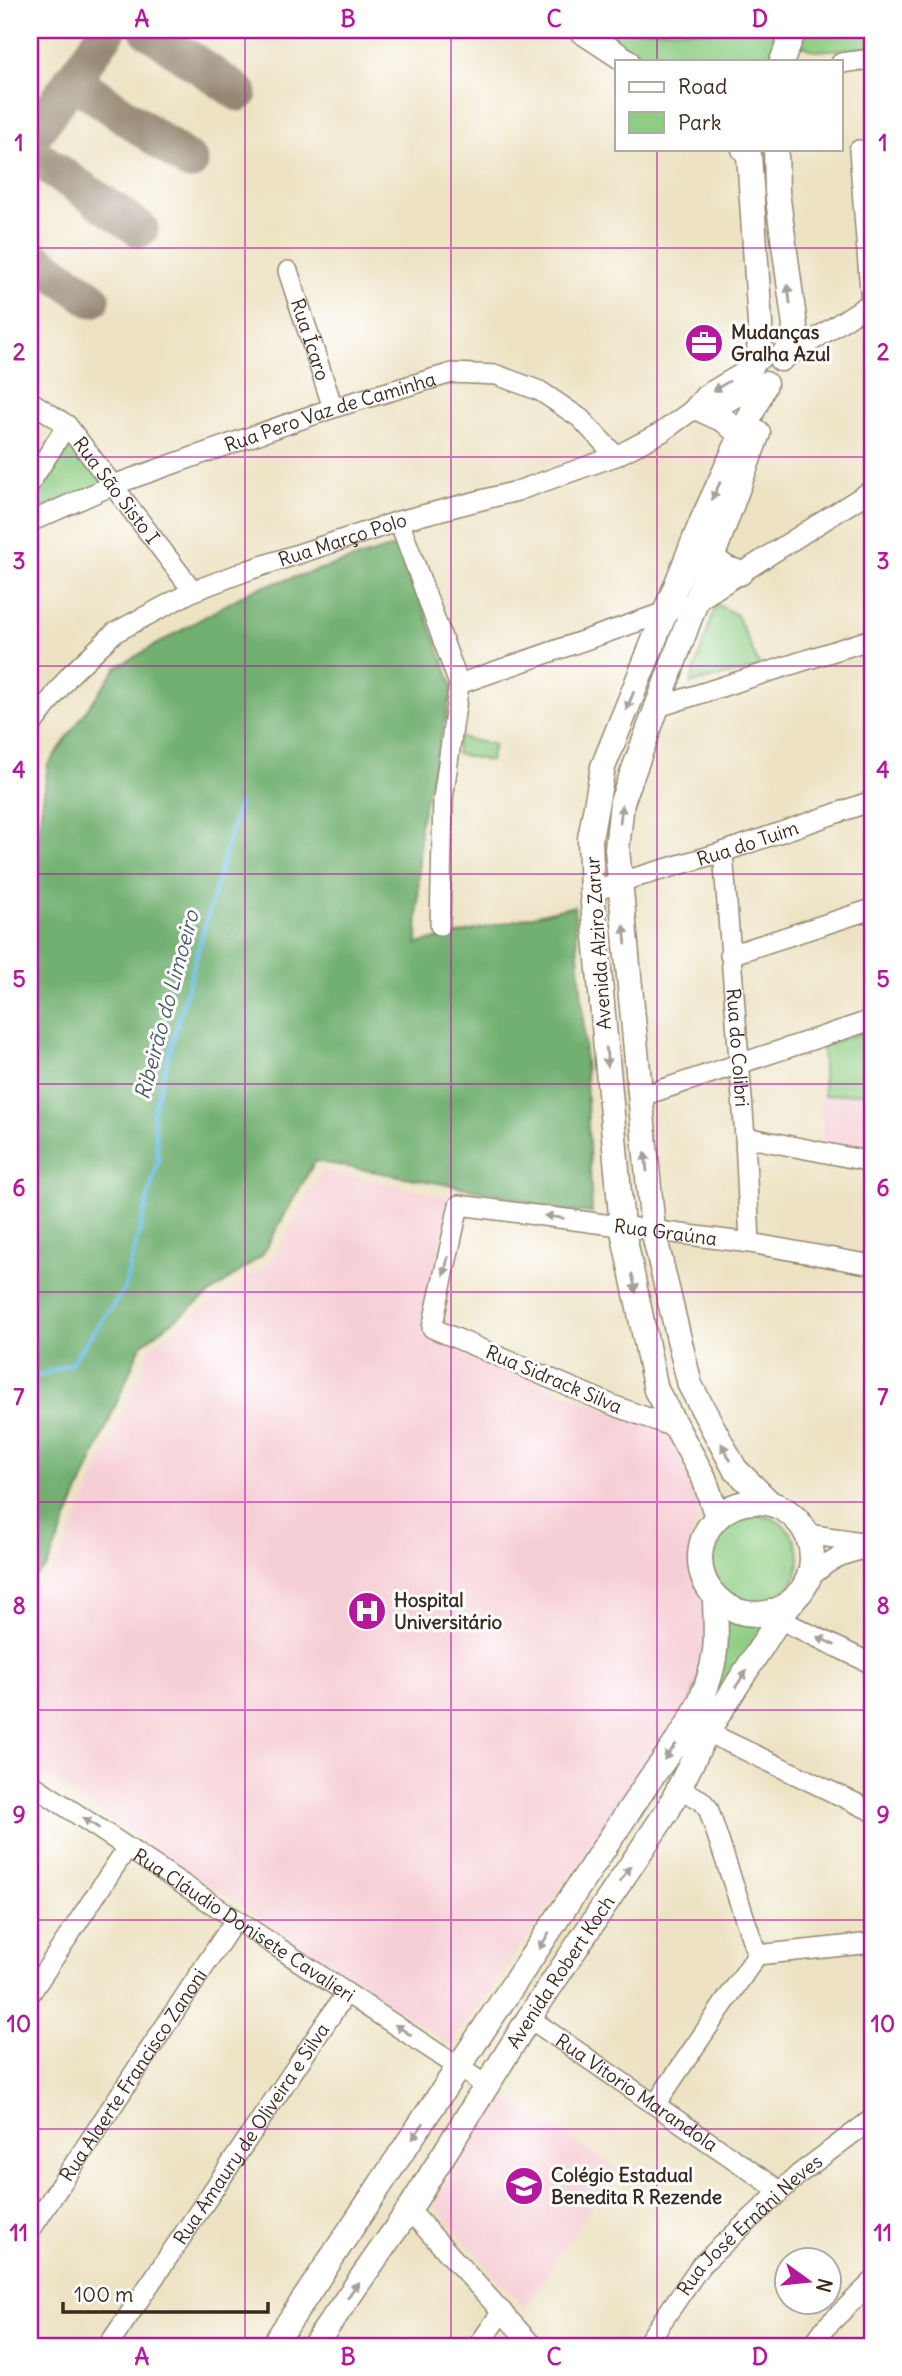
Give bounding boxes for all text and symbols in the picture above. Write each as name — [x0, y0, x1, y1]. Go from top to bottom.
text: A — [135, 4, 150, 33]
text: B — [340, 4, 356, 33]
text: C — [546, 4, 562, 33]
text: D — [752, 4, 768, 33]
legend — [615, 60, 842, 150]
text: Road — [678, 73, 727, 100]
text: Park — [678, 109, 721, 136]
text: 1 — [14, 128, 24, 157]
text: 1 — [878, 128, 888, 157]
one-way arrow — [784, 283, 795, 305]
street label: Rua Ícaro — [286, 295, 335, 383]
place label: Mudanças Gralha Azul — [731, 320, 830, 366]
office icon: Mudanças Gralha Azul — [683, 322, 725, 364]
text: 2 — [13, 337, 26, 366]
text: 2 — [877, 337, 890, 366]
street label: Rua Pero Vaz de Caminha — [221, 366, 439, 457]
one-way arrow — [711, 380, 730, 392]
street label: Rua São Sisto I — [68, 432, 165, 549]
one-way arrow — [710, 480, 721, 501]
street label: Rua Março Polo — [275, 508, 409, 572]
text: 3 — [12, 546, 26, 575]
text: 3 — [876, 546, 890, 575]
one-way arrow — [624, 691, 635, 712]
text: 4 — [12, 755, 26, 784]
text: 4 — [876, 755, 890, 784]
one-way arrow — [615, 802, 626, 824]
street label: Rua do Tuim — [694, 815, 801, 871]
street label: Avenida Alziro Zarur — [580, 855, 616, 1031]
water label: Ribeirão do Limoeiro — [128, 906, 205, 1102]
one-way arrow — [619, 924, 630, 946]
text: 5 — [12, 964, 26, 993]
text: 5 — [876, 964, 890, 993]
street label: Rua do Colibri — [722, 987, 755, 1108]
one-way arrow — [602, 1047, 613, 1069]
one-way arrow — [640, 1151, 651, 1173]
text: 6 — [12, 1173, 26, 1202]
text: 6 — [876, 1173, 890, 1202]
one-way arrow — [543, 1211, 565, 1222]
street label: Rua Graúna — [613, 1213, 719, 1251]
one-way arrow — [440, 1256, 451, 1278]
one-way arrow — [628, 1272, 639, 1294]
street label: Rua Sidrack Silva — [482, 1340, 626, 1419]
text: 7 — [13, 1382, 25, 1411]
text: 7 — [877, 1382, 889, 1411]
one-way arrow — [720, 1442, 732, 1461]
place label: Hospital Universitário — [394, 1588, 502, 1634]
hospital icon: Hospital Universitário — [346, 1590, 388, 1632]
text: 8 — [12, 1591, 26, 1620]
text: 8 — [876, 1591, 890, 1620]
one-way arrow — [816, 1636, 836, 1647]
one-way arrow — [734, 1670, 748, 1688]
one-way arrow — [663, 1743, 677, 1761]
text: 9 — [12, 1800, 26, 1829]
text: 9 — [876, 1800, 890, 1829]
one-way arrow — [81, 1817, 100, 1830]
street label: Rua Cláudio Donisete Cavalieri — [129, 1843, 360, 2007]
one-way arrow — [618, 1865, 632, 1883]
street label: Avenida Robert Koch — [501, 1891, 619, 2053]
one-way arrow — [537, 1931, 550, 1951]
street label: Rua Alaerte Francisco Zanoni — [54, 1964, 212, 2186]
text: 10 — [7, 2009, 31, 2038]
text: 10 — [871, 2009, 895, 2038]
street label: Rua Amaury de Oliveira e Silva — [168, 2018, 334, 2249]
one-way arrow — [394, 2023, 412, 2037]
street label: Rua Vitorio Marandola — [551, 2028, 723, 2157]
one-way arrow — [411, 2121, 424, 2140]
street label: Rua José Ernâni Neves — [674, 2150, 830, 2302]
place label: Colégio Estadual Benedita R Rezende — [551, 2163, 722, 2209]
school or university icon: Colégio Estadual Benedita R Rezende — [503, 2165, 545, 2207]
text: 11 — [10, 2218, 28, 2247]
text: 11 — [874, 2218, 892, 2247]
north arrow — [772, 2246, 842, 2316]
scale bar — [63, 2271, 268, 2315]
text: 100 m — [74, 2281, 133, 2308]
one-way arrow — [346, 2281, 360, 2299]
text: A — [135, 2342, 150, 2371]
text: B — [340, 2342, 356, 2371]
text: C — [546, 2342, 562, 2371]
text: D — [752, 2342, 768, 2371]

